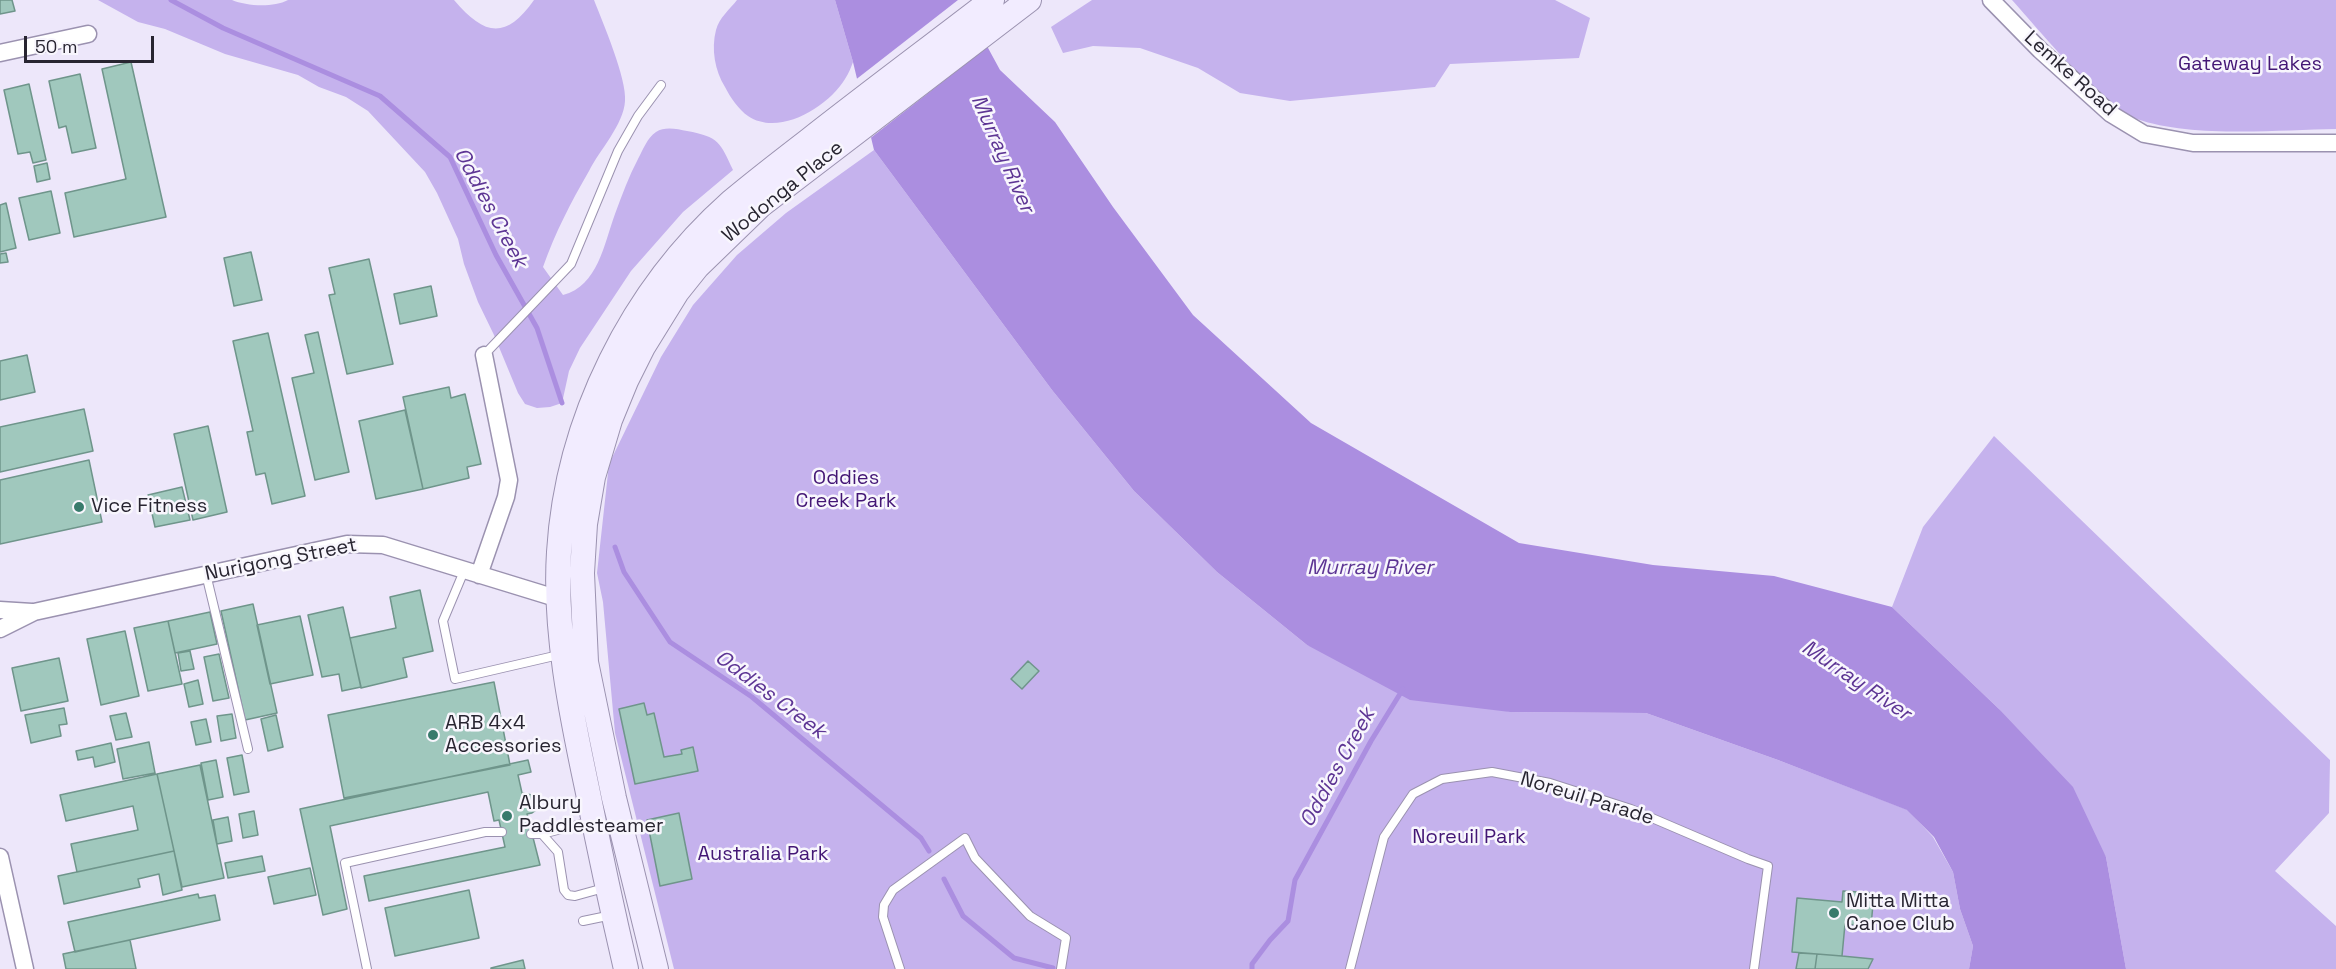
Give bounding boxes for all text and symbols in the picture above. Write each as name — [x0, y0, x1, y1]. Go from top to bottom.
scale bar — [27, 24, 158, 62]
street label: Lemke Road — [2019, 26, 2121, 122]
text: 50 m — [35, 35, 77, 58]
park label: Gateway Lakes — [2178, 53, 2322, 77]
water label: Murray River — [965, 91, 1039, 217]
street label: Wodonga Place — [718, 136, 848, 248]
water label: Oddies Creek — [448, 144, 532, 272]
park label: Oddies Creek Park — [795, 467, 897, 514]
place label: Vice Fitness — [91, 495, 207, 519]
marker: Vice Fitness — [72, 500, 86, 514]
street label: Nurigong Street — [203, 533, 359, 587]
water label: Murray River — [1307, 555, 1433, 581]
water label: Murray River — [1797, 635, 1915, 727]
water label: Oddies Creek — [710, 645, 830, 745]
water label: Oddies Creek — [1295, 704, 1381, 832]
place label: ARB 4x4 Accessories — [445, 712, 562, 759]
marker: ARB 4x4 Accessories — [426, 728, 440, 742]
street label: Noreuil Parade — [1517, 767, 1657, 831]
place label: Albury Paddlesteamer — [519, 792, 664, 839]
marker: Albury Paddlesteamer — [500, 809, 514, 823]
park label: Noreuil Park — [1412, 826, 1526, 850]
park label: Australia Park — [697, 843, 829, 867]
place label: Mitta Mitta Canoe Club — [1846, 890, 1955, 937]
marker: Mitta Mitta Canoe Club — [1827, 906, 1841, 920]

